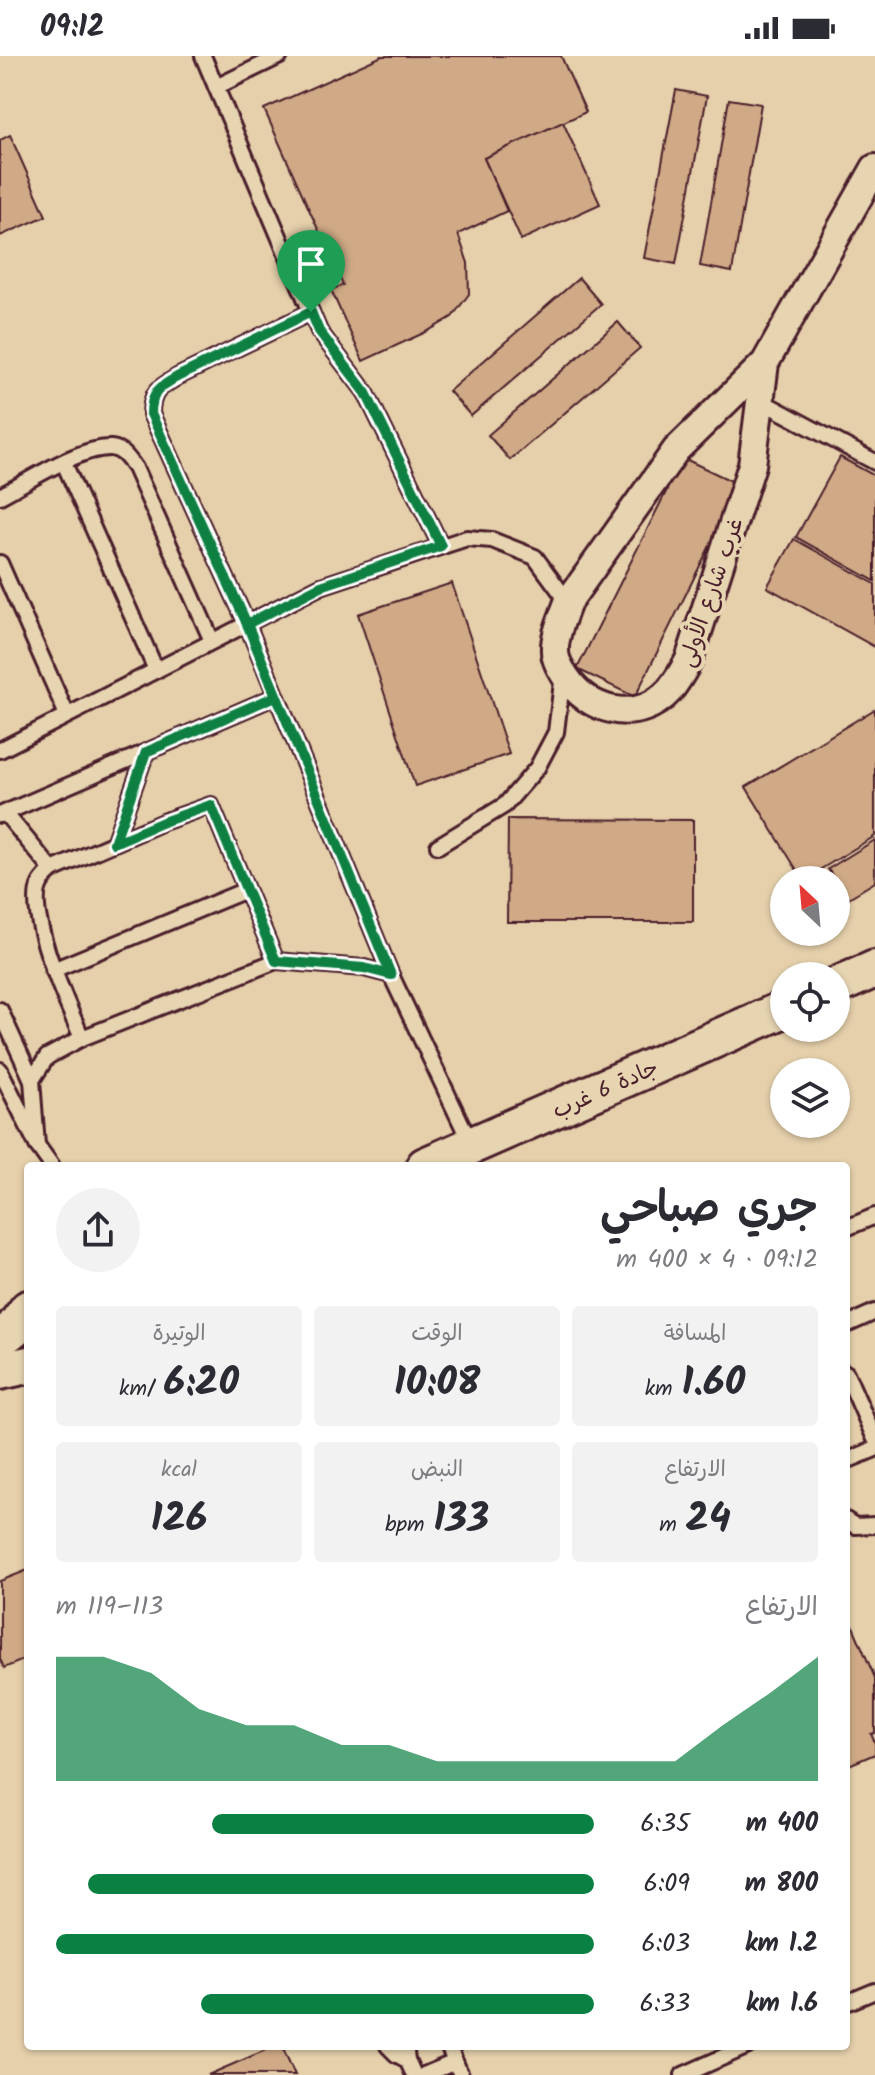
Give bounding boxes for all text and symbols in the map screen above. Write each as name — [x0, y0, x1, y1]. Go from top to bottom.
text: 09:12 — [40, 4, 105, 52]
pin — [277, 230, 345, 312]
icon: arrive — [289, 242, 333, 286]
street label: غرب شارع الأولى — [670, 513, 754, 672]
north arrow — [770, 866, 850, 946]
map controls — [770, 866, 850, 1138]
button: locate — [770, 962, 850, 1042]
street label: جادة 6 غرب — [547, 1051, 665, 1129]
button: layers — [770, 1058, 850, 1138]
text: جري صباحي — [600, 1174, 818, 1244]
button: share — [56, 1188, 140, 1272]
text: 09:12 · 4 × 400 m — [616, 1239, 818, 1281]
text: الوتيرة — [152, 1317, 206, 1352]
text: الوقت — [411, 1317, 463, 1352]
text: المسافة — [664, 1317, 726, 1352]
text: 6:20 — [164, 1352, 239, 1416]
text: 10:08 — [394, 1352, 480, 1416]
text: 1.60 — [681, 1352, 745, 1416]
text: /km — [119, 1372, 164, 1407]
text: km — [645, 1372, 681, 1407]
text: kcal — [161, 1453, 197, 1488]
text: النبض — [411, 1453, 463, 1488]
text: الارتفاع — [664, 1453, 726, 1488]
text: 126 — [150, 1488, 208, 1552]
text: 133 — [433, 1488, 489, 1552]
text: 24 — [686, 1488, 731, 1552]
text: bpm — [385, 1508, 433, 1543]
text: m — [659, 1508, 686, 1543]
text: 113–119 m — [56, 1586, 163, 1628]
text: الارتفاع — [745, 1587, 818, 1629]
text: 6:35 — [640, 1803, 690, 1845]
text: 400 m — [746, 1803, 818, 1845]
text: 6:09 — [643, 1863, 690, 1905]
text: 800 m — [745, 1863, 818, 1905]
text: 6:03 — [641, 1923, 690, 1965]
text: 1.2 km — [745, 1923, 818, 1965]
text: 6:33 — [639, 1983, 690, 2025]
text: 1.6 km — [746, 1983, 818, 2025]

